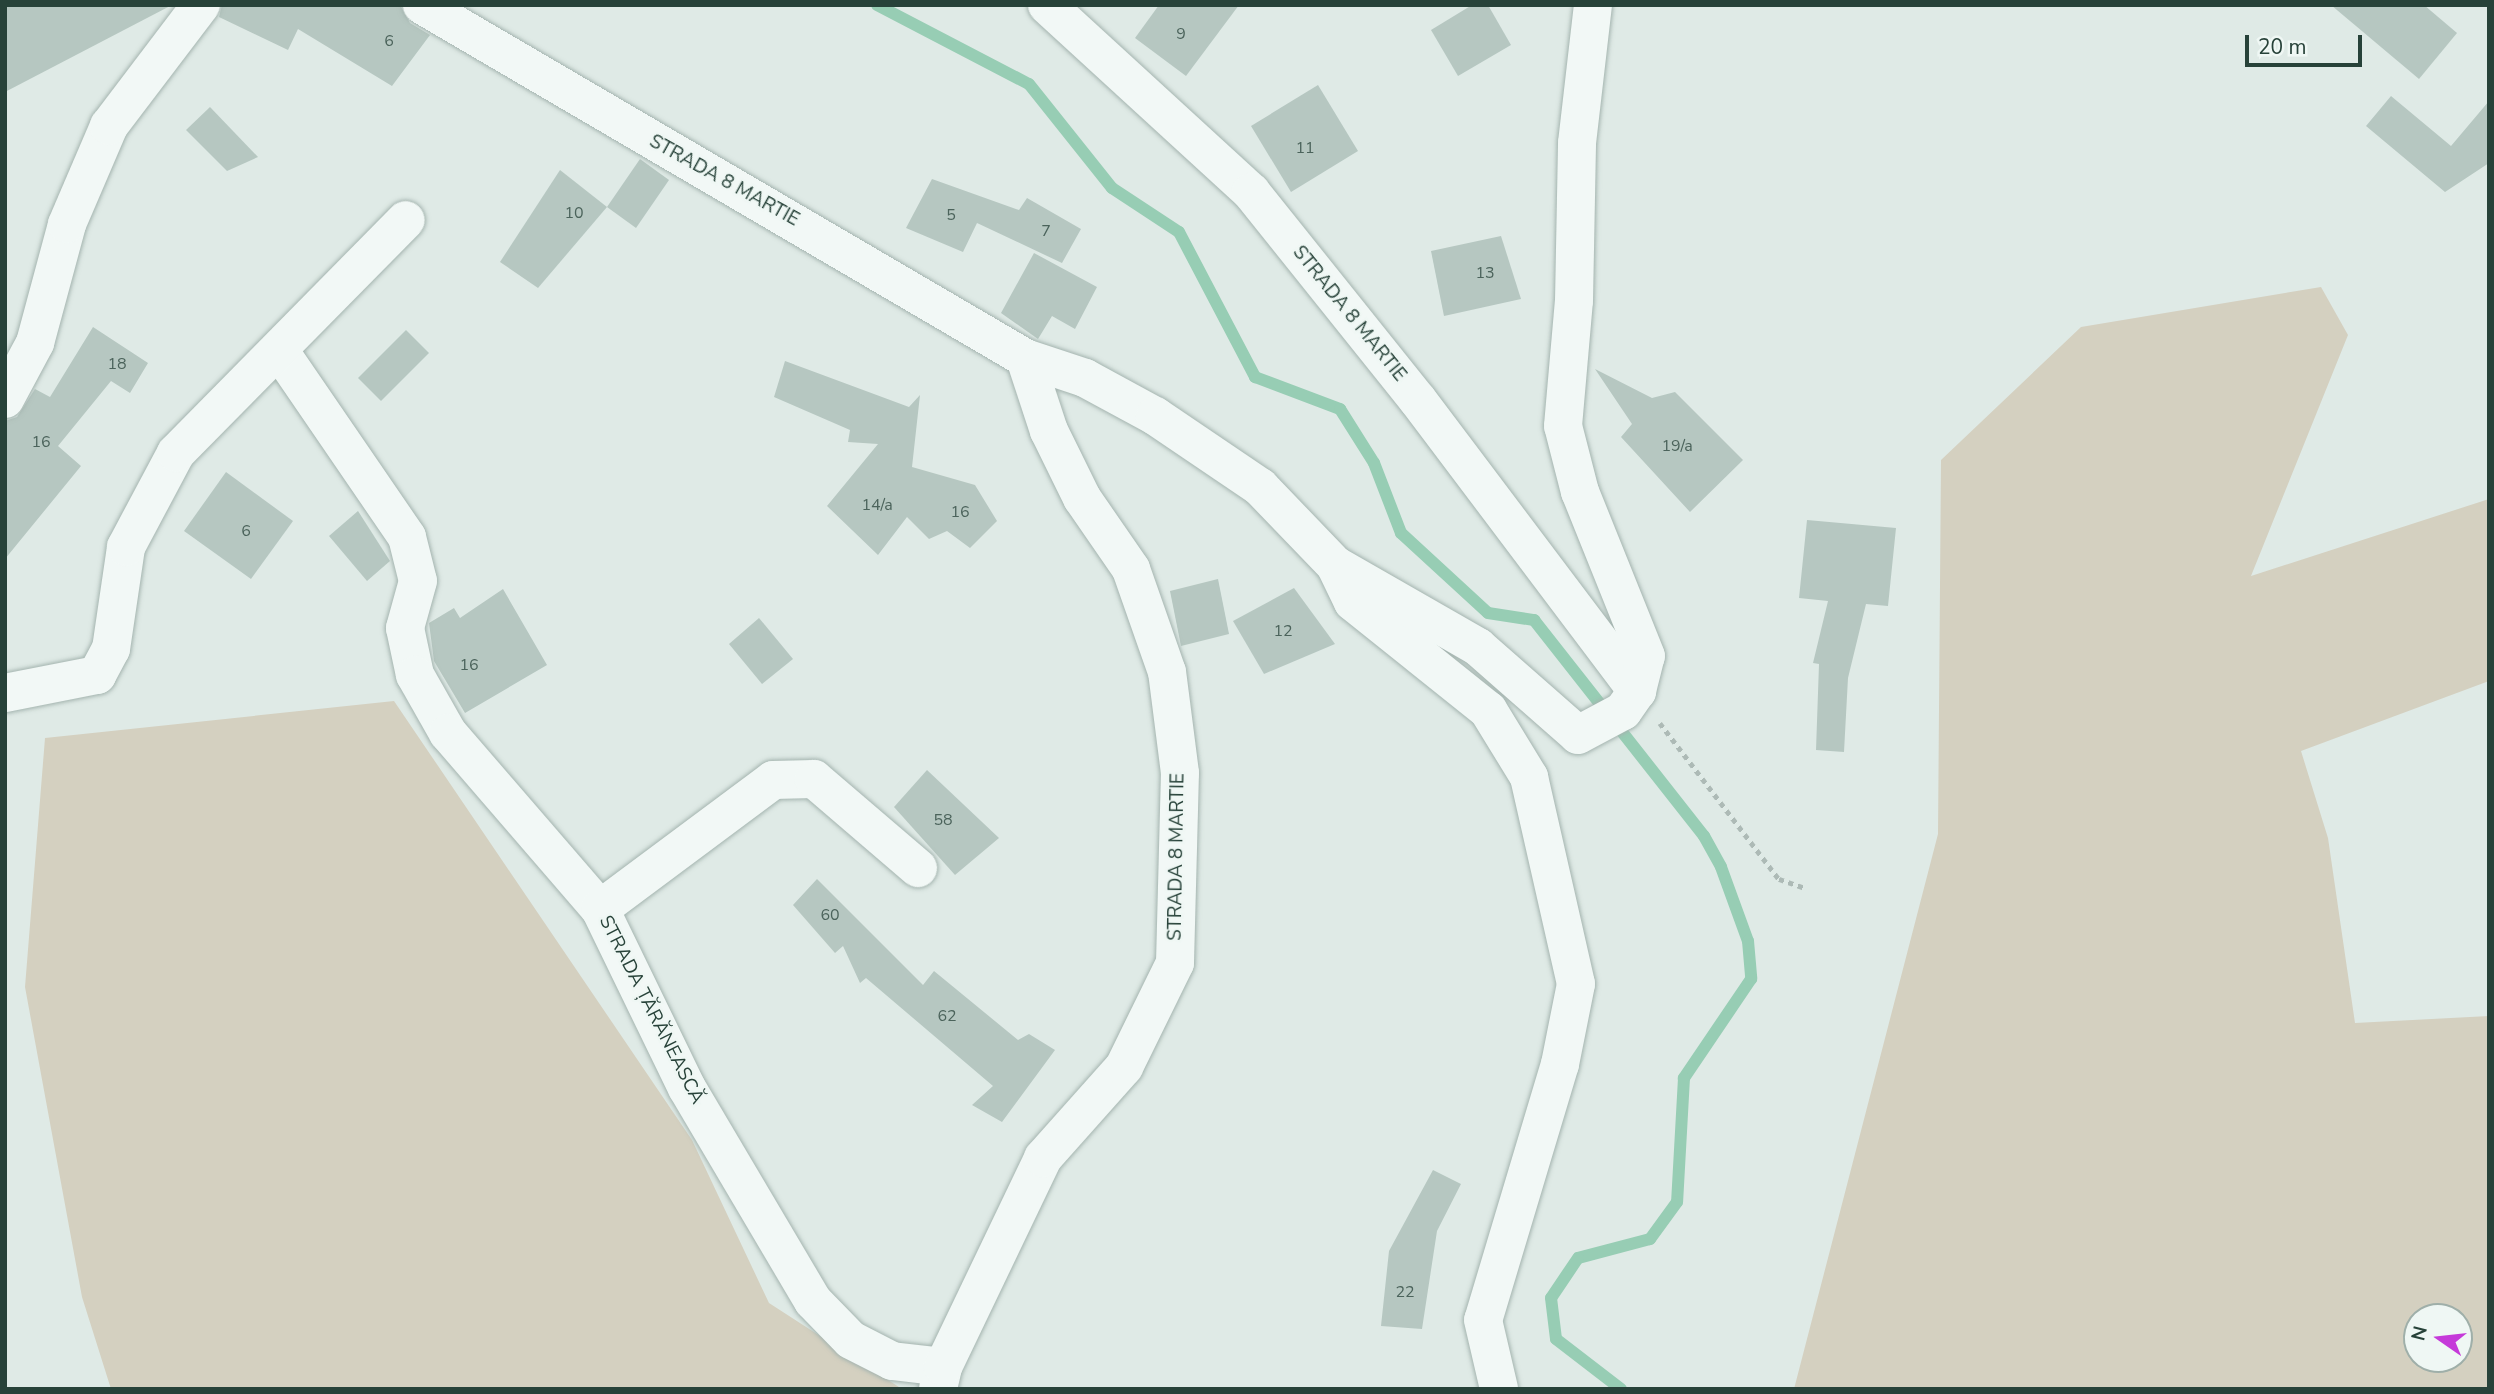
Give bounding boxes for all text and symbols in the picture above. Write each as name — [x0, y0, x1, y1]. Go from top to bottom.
scale bar — [2249, 21, 2366, 65]
house number: 9 — [1176, 24, 1186, 44]
house number: 6 — [384, 31, 394, 51]
text: 20 m — [2258, 33, 2307, 61]
street label: STRADA 8 MARTIE — [645, 130, 803, 232]
house number: 11 — [1295, 138, 1315, 158]
house number: 10 — [564, 203, 584, 223]
house number: 5 — [946, 205, 956, 225]
house number: 7 — [1041, 221, 1051, 241]
street label: STRADA 8 MARTIE — [1287, 242, 1411, 386]
house number: 13 — [1475, 263, 1495, 283]
house number: 18 — [107, 354, 127, 374]
house number: 16 — [31, 432, 51, 452]
house number: 19/a — [1661, 436, 1693, 456]
house number: 14/a — [861, 495, 893, 515]
house number: 16 — [950, 502, 970, 522]
house number: 6 — [241, 521, 251, 541]
house number: 12 — [1273, 621, 1293, 641]
house number: 16 — [459, 655, 479, 675]
street label: STRADA 8 MARTIE — [1164, 773, 1190, 941]
house number: 58 — [933, 810, 953, 830]
house number: 60 — [820, 905, 840, 925]
street label: STRADA ȚĂRĂNEASCĂ — [594, 912, 708, 1108]
house number: 62 — [937, 1006, 957, 1026]
house number: 22 — [1395, 1282, 1415, 1302]
north arrow — [2403, 1303, 2473, 1373]
text: N — [2405, 1323, 2434, 1343]

